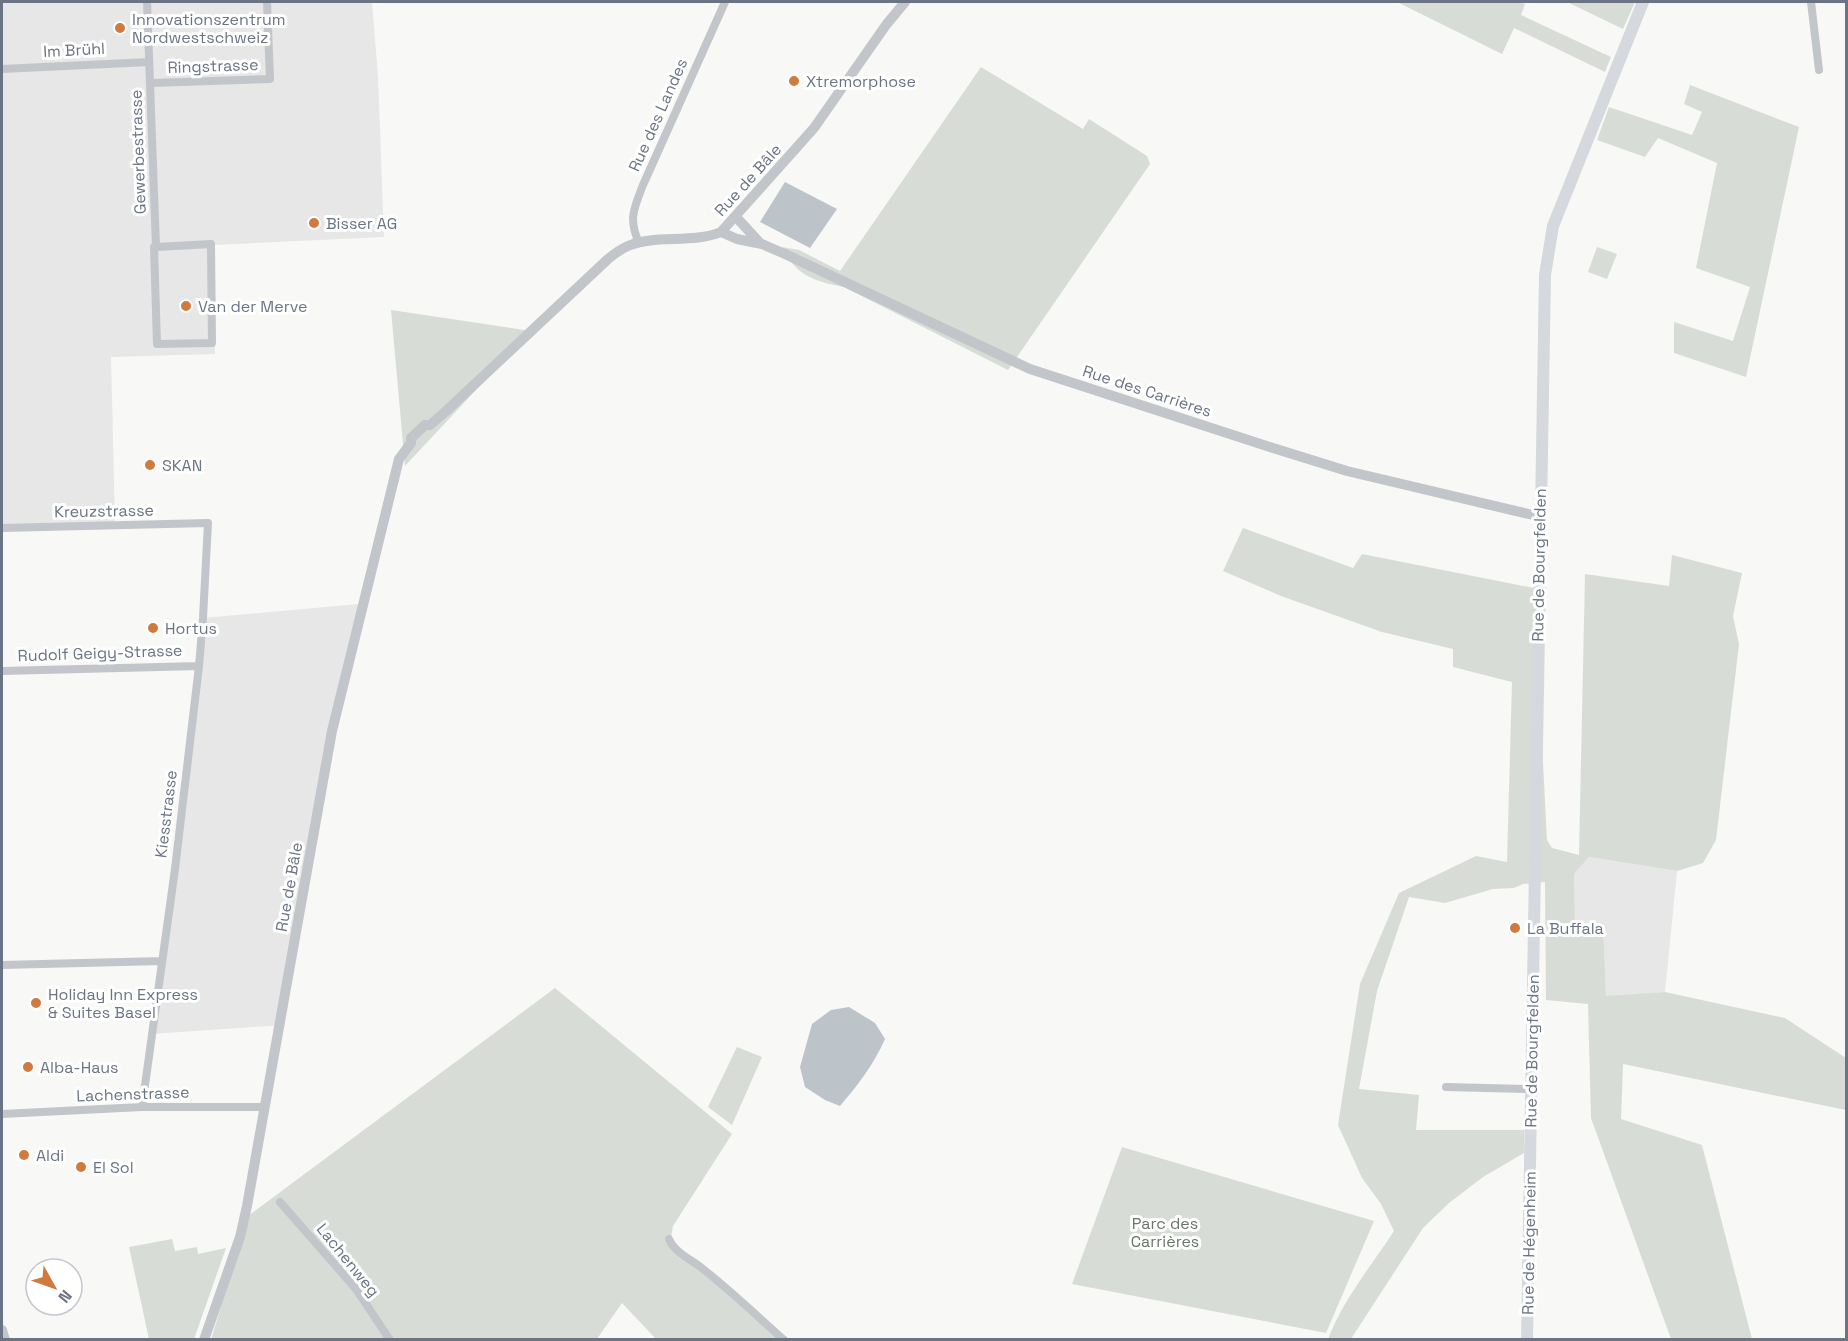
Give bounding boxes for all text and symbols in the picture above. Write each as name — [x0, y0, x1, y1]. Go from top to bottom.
place label: Innovationszentrum Nordwestschweiz — [132, 9, 286, 48]
marker: Innovationszentrum Nordwestschweiz — [113, 21, 127, 35]
street label: Im Brühl — [43, 38, 105, 62]
street label: Ringstrasse — [167, 54, 259, 78]
street label: Rue des Landes — [624, 55, 692, 175]
place label: Xtremorphose — [806, 71, 916, 92]
marker: Xtremorphose — [787, 74, 801, 88]
street label: Gewerbestrasse — [125, 89, 151, 215]
street label: Rue de Bâle — [710, 139, 786, 221]
place label: Bisser AG — [326, 213, 397, 234]
marker: Bisser AG — [307, 216, 321, 230]
place label: Van der Merve — [198, 296, 308, 317]
marker: Van der Merve — [179, 299, 193, 313]
street label: Rue des Carrières — [1080, 360, 1214, 422]
place label: SKAN — [162, 455, 202, 476]
marker: SKAN — [143, 458, 157, 472]
street label: Rue de Bourgfelden — [1527, 488, 1551, 642]
street label: Kreuzstrasse — [54, 500, 154, 522]
place label: Hortus — [165, 618, 217, 639]
marker: Hortus — [146, 621, 160, 635]
street label: Rudolf Geigy-Strasse — [17, 640, 183, 666]
street label: Kiesstrasse — [150, 769, 182, 859]
street label: Rue de Bâle — [271, 841, 307, 933]
place label: La Buffala — [1527, 918, 1604, 939]
marker: La Buffala — [1508, 921, 1522, 935]
street label: Rue de Bourgfelden — [1520, 974, 1544, 1128]
place label: Holiday Inn Express & Suites Basel — [48, 984, 198, 1023]
marker: Holiday Inn Express & Suites Basel — [29, 996, 43, 1010]
place label: Alba-Haus — [40, 1057, 118, 1078]
marker: Alba-Haus — [21, 1060, 35, 1074]
street label: Lachenstrasse — [76, 1082, 190, 1106]
place label: Aldi — [36, 1145, 64, 1166]
marker: Aldi — [17, 1148, 31, 1162]
place label: El Sol — [93, 1157, 134, 1178]
marker: El Sol — [74, 1160, 88, 1174]
street label: Rue de Hégenheim — [1517, 1171, 1541, 1315]
park label: Parc des Carrières — [1131, 1213, 1199, 1252]
street label: Lachenweg — [312, 1219, 384, 1301]
north arrow — [24, 1257, 84, 1317]
text: N — [54, 1285, 77, 1307]

